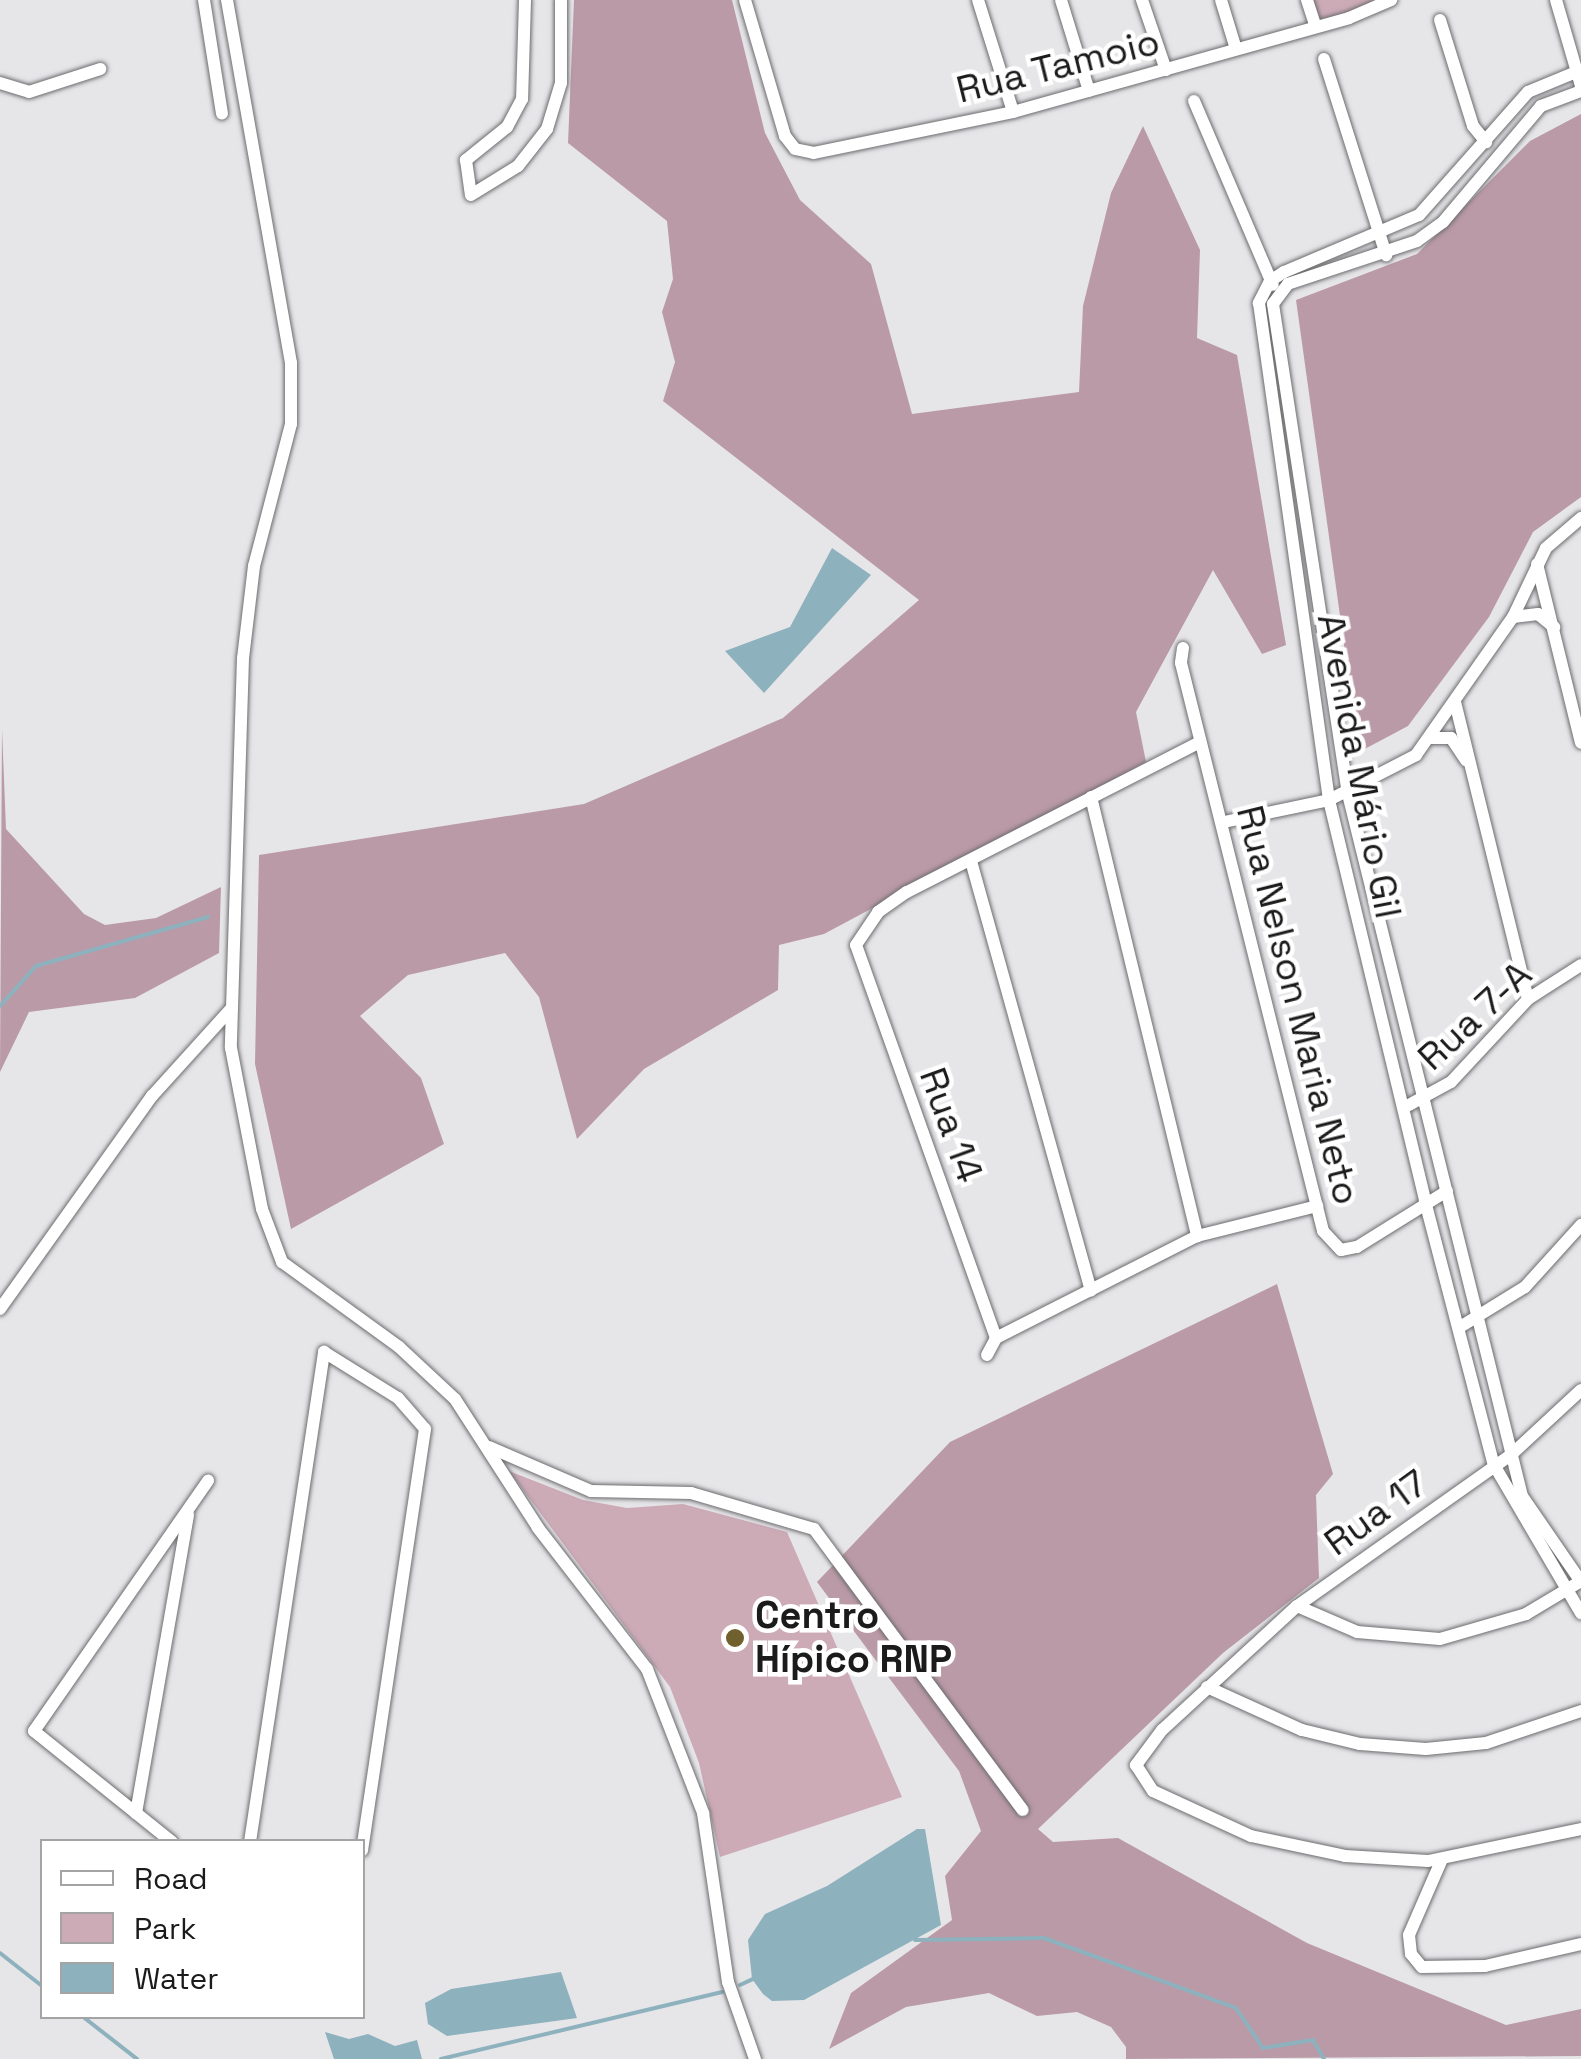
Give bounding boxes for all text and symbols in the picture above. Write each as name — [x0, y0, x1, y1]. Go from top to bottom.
street label: Rua Tamoio — [951, 19, 1165, 113]
street label: Avenida Mário Gil — [1307, 610, 1411, 922]
street label: Rua Nelson Maria Neto — [1226, 801, 1370, 1209]
street label: Rua 7-A — [1409, 952, 1541, 1080]
street label: Rua 14 — [909, 1062, 993, 1188]
street label: Rua 17 — [1316, 1460, 1436, 1566]
place label: Centro Hípico RNP — [755, 1593, 952, 1682]
marker: Centro Hípico RNP — [724, 1627, 746, 1649]
legend — [40, 1839, 365, 2019]
text: Road — [134, 1859, 208, 1898]
text: Park — [134, 1909, 196, 1948]
text: Water — [134, 1959, 219, 1998]

